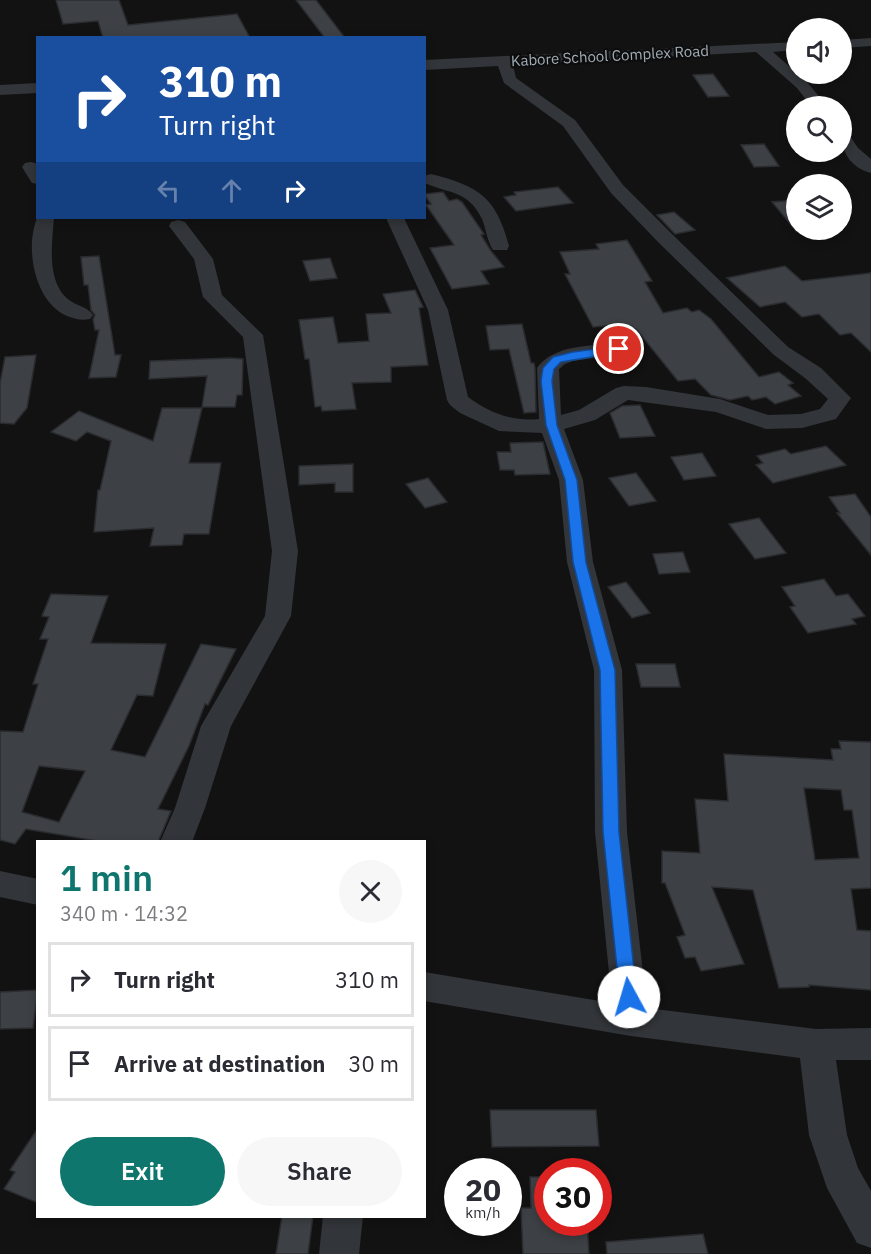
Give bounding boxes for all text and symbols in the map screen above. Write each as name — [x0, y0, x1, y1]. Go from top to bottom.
map controls — [786, 18, 852, 240]
button: sound — [786, 18, 852, 84]
street label: Kabore School Complex Road — [511, 41, 709, 70]
text: 310 m — [159, 54, 282, 109]
icon: right — [60, 60, 138, 138]
button: search — [786, 96, 852, 162]
text: Turn right — [159, 107, 276, 142]
icon: left — [152, 174, 185, 207]
icon: ahead — [215, 174, 248, 207]
icon: right — [278, 174, 311, 207]
button: layers — [786, 174, 852, 240]
pin — [593, 323, 644, 374]
icon: arrive — [602, 332, 635, 365]
text: 1 min — [60, 854, 153, 901]
button: close — [339, 860, 402, 923]
text: 340 m · 14:32 — [60, 900, 188, 927]
icon: right — [63, 963, 96, 996]
text: Turn right — [114, 965, 215, 994]
text: 310 m — [335, 965, 399, 994]
position arrow — [597, 965, 661, 1029]
icon: arrive — [63, 1047, 96, 1080]
text: Arrive at destination — [114, 1049, 325, 1078]
text: 30 m — [348, 1049, 399, 1078]
button: Exit — [60, 1137, 225, 1206]
button: Share — [237, 1137, 402, 1206]
speed limit sign: 30 — [534, 1158, 612, 1236]
text: 20 — [465, 1170, 501, 1209]
text: km/h — [465, 1203, 501, 1222]

